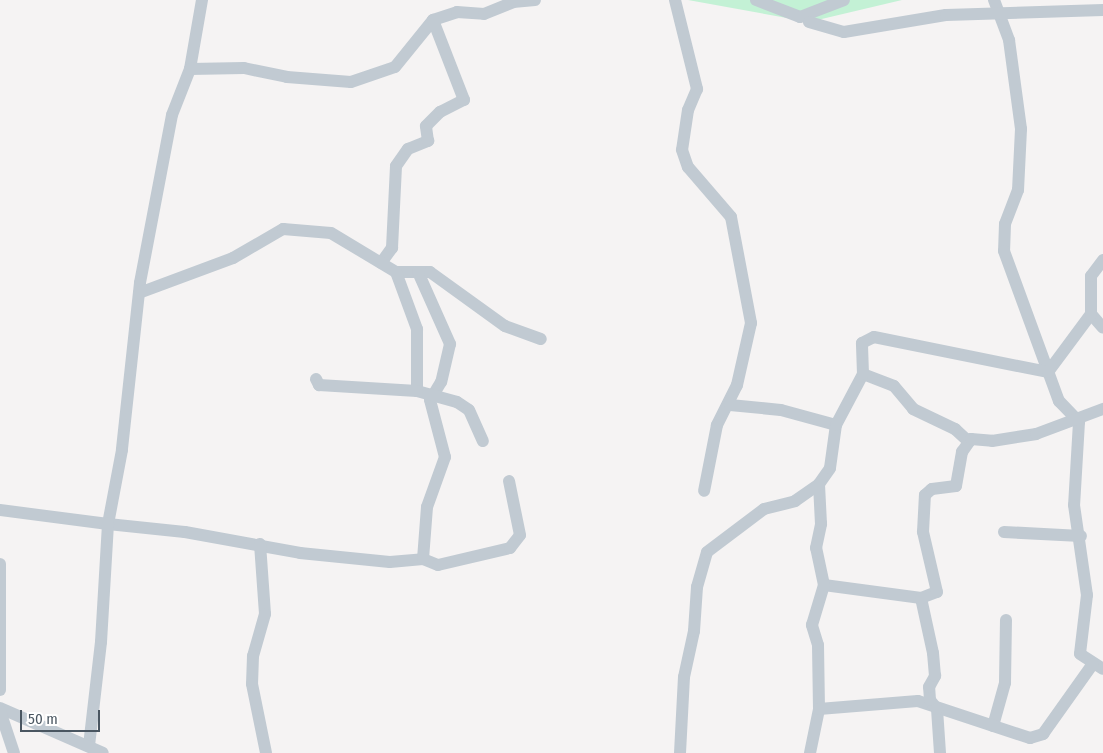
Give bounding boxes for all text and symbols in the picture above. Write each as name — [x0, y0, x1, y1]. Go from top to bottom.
scale bar — [22, 700, 102, 732]
text: 50 m — [28, 710, 58, 728]

